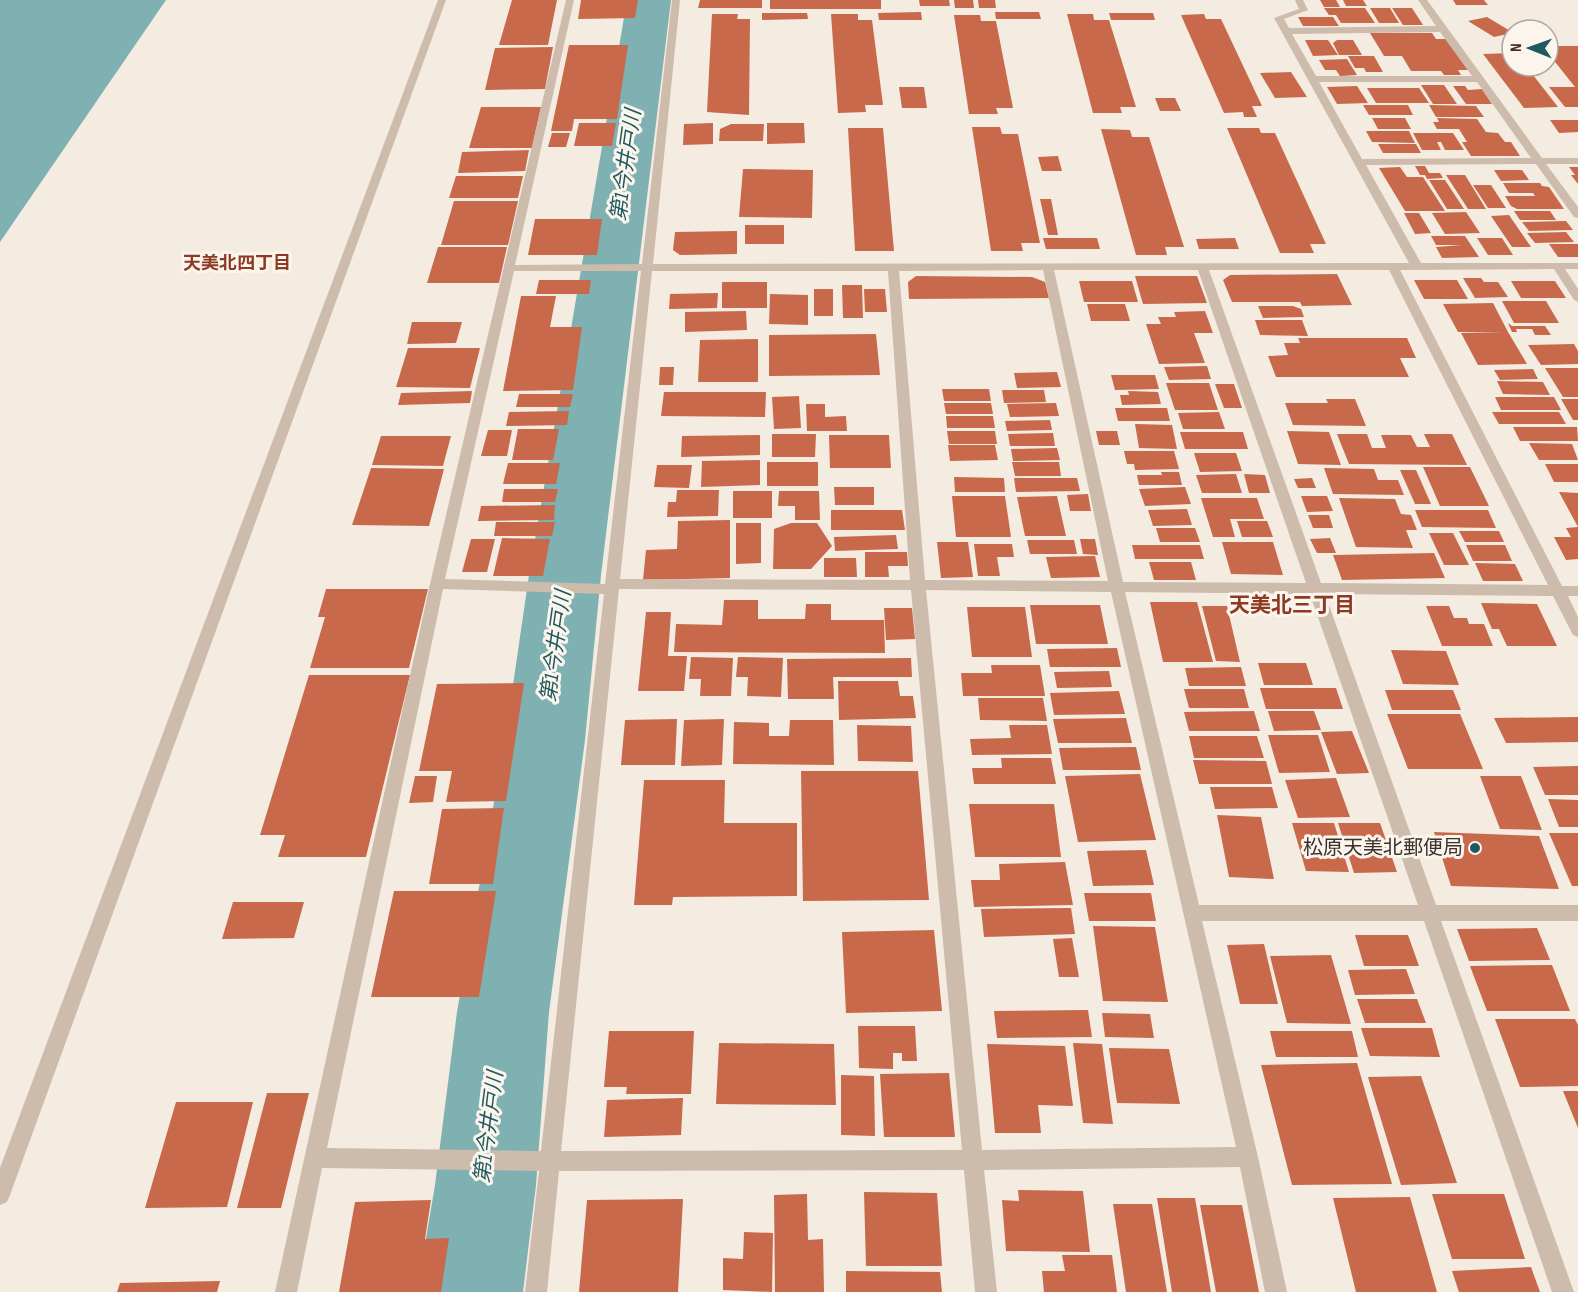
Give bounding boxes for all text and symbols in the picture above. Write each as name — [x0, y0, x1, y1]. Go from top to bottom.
north arrow — [1500, 18, 1560, 78]
text: N — [1507, 43, 1526, 52]
water label: 第1今井戸川 — [606, 106, 646, 222]
district label: 天美北四丁目 — [183, 253, 291, 274]
water label: 第1今井戸川 — [536, 587, 576, 703]
district label: 天美北三丁目 — [1229, 593, 1355, 618]
place label: 松原天美北郵便局 — [1303, 836, 1463, 860]
marker: 松原天美北郵便局 — [1468, 841, 1482, 855]
water label: 第1今井戸川 — [470, 1068, 508, 1184]

